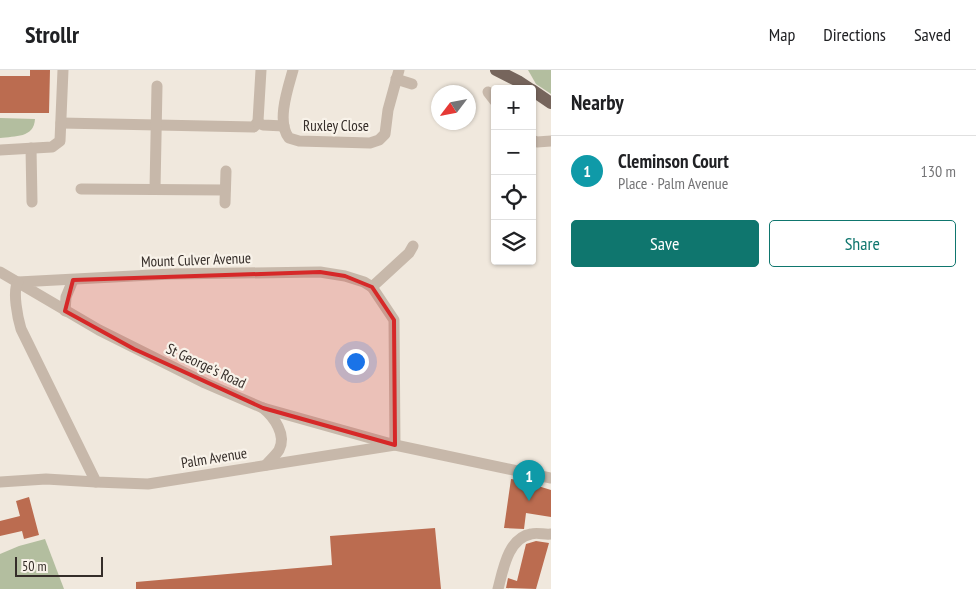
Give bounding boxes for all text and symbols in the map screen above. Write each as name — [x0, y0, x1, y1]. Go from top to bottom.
text: Strollr — [25, 19, 79, 50]
text: Map — [769, 23, 795, 46]
text: Directions — [823, 23, 886, 46]
text: Saved — [914, 23, 951, 46]
north arrow — [431, 85, 476, 130]
map controls — [491, 85, 536, 265]
button: + — [491, 85, 536, 130]
text: Nearby — [571, 89, 624, 116]
street label: Ruxley Close — [303, 116, 369, 135]
button: − — [491, 130, 536, 175]
text: Cleminson Court — [618, 149, 729, 173]
text: 1 — [583, 161, 591, 181]
text: 130 m — [921, 161, 956, 181]
text: Place · Palm Avenue — [618, 173, 728, 193]
button: locate — [491, 175, 536, 220]
button: layers — [491, 220, 536, 265]
button: Save — [571, 220, 759, 267]
button: Share — [769, 220, 956, 267]
street label: Mount Culver Avenue — [141, 248, 251, 271]
street label: St George's Road — [163, 339, 249, 392]
your location — [343, 349, 369, 375]
street label: Palm Avenue — [180, 443, 248, 472]
pin: 1 — [513, 460, 545, 501]
scale bar — [15, 554, 102, 577]
text: 50 m — [22, 557, 47, 575]

